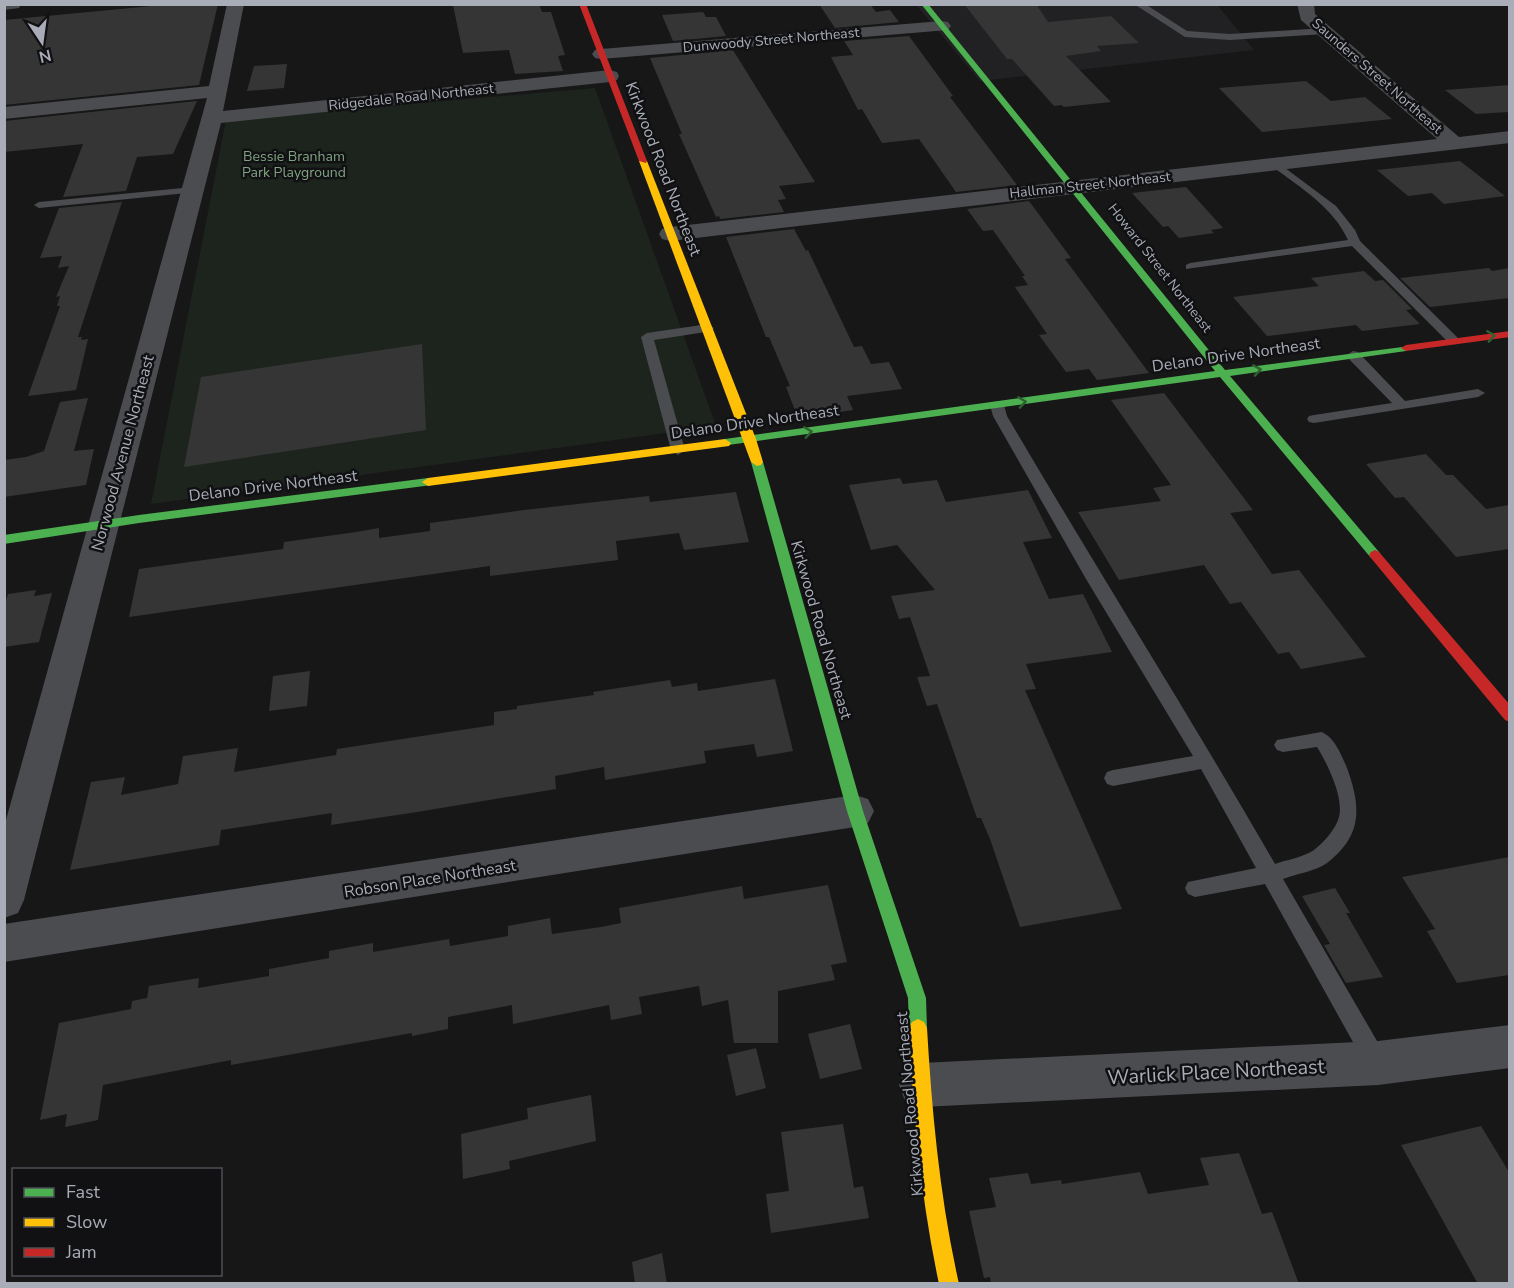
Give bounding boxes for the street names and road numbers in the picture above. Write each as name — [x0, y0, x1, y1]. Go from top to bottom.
street label: Saunders Street Northeast — [1308, 14, 1446, 138]
street label: Dunwoody Street Northeast — [682, 23, 860, 57]
street label: Ridgedale Road Northeast — [327, 79, 495, 115]
street label: Kirkwood Road Northeast — [620, 79, 707, 260]
street label: Hallman Street Northeast — [1008, 167, 1172, 203]
street label: Howard Street Northeast — [1104, 200, 1216, 336]
street label: Delano Drive Northeast — [1151, 332, 1322, 378]
street label: Norwood Avenue Northeast — [86, 352, 160, 553]
street label: Delano Drive Northeast — [670, 399, 841, 445]
street label: Delano Drive Northeast — [188, 465, 359, 507]
street label: Kirkwood Road Northeast — [785, 538, 857, 722]
street label: Robson Place Northeast — [343, 855, 518, 903]
street label: Kirkwood Road Northeast — [891, 1011, 929, 1197]
street label: Warlick Place Northeast — [1107, 1053, 1326, 1091]

